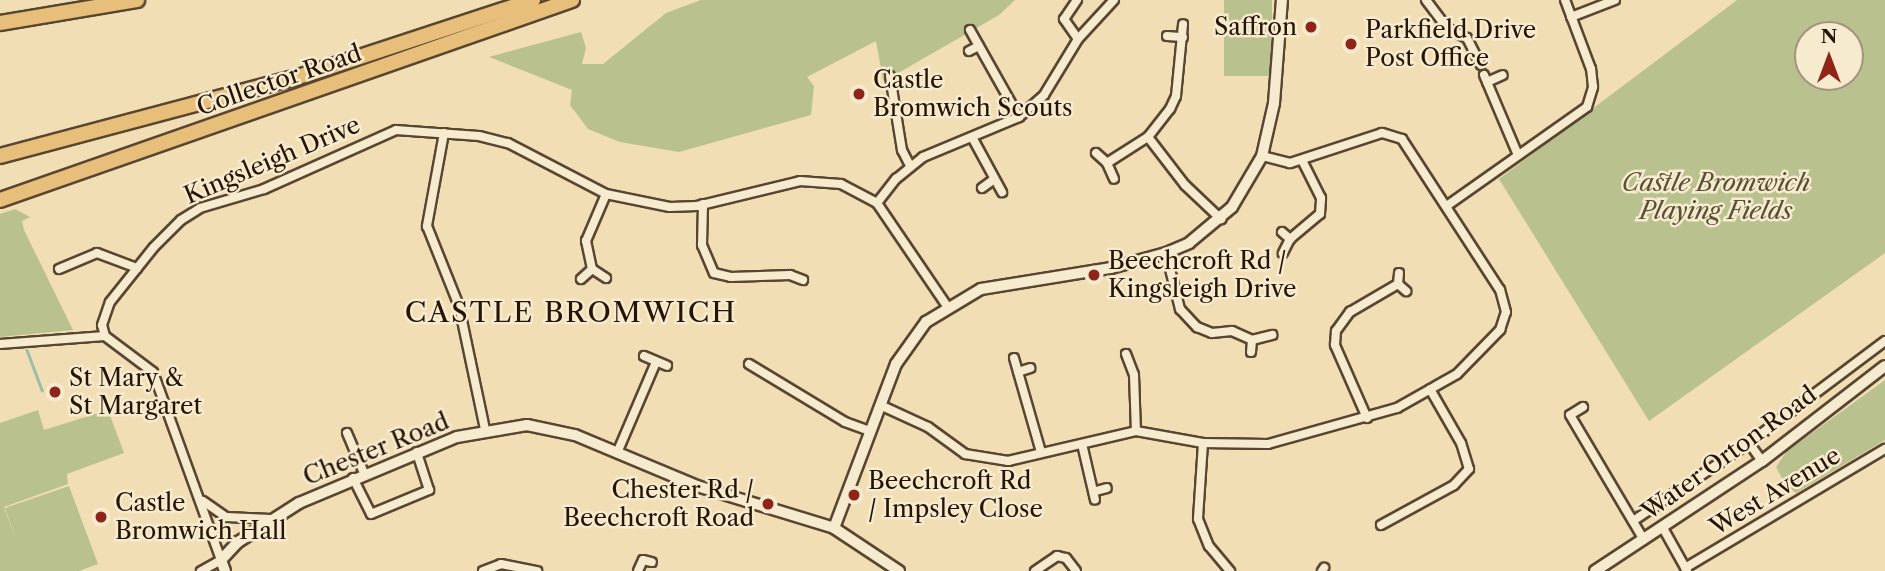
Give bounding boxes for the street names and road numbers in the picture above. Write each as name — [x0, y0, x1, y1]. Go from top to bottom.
street label: Collector Road — [193, 38, 365, 122]
street label: Kingsleigh Drive — [180, 110, 364, 210]
street label: Water Orton Road — [1636, 380, 1822, 526]
street label: Chester Road — [299, 407, 453, 491]
street label: West Avenue — [1704, 440, 1846, 542]

